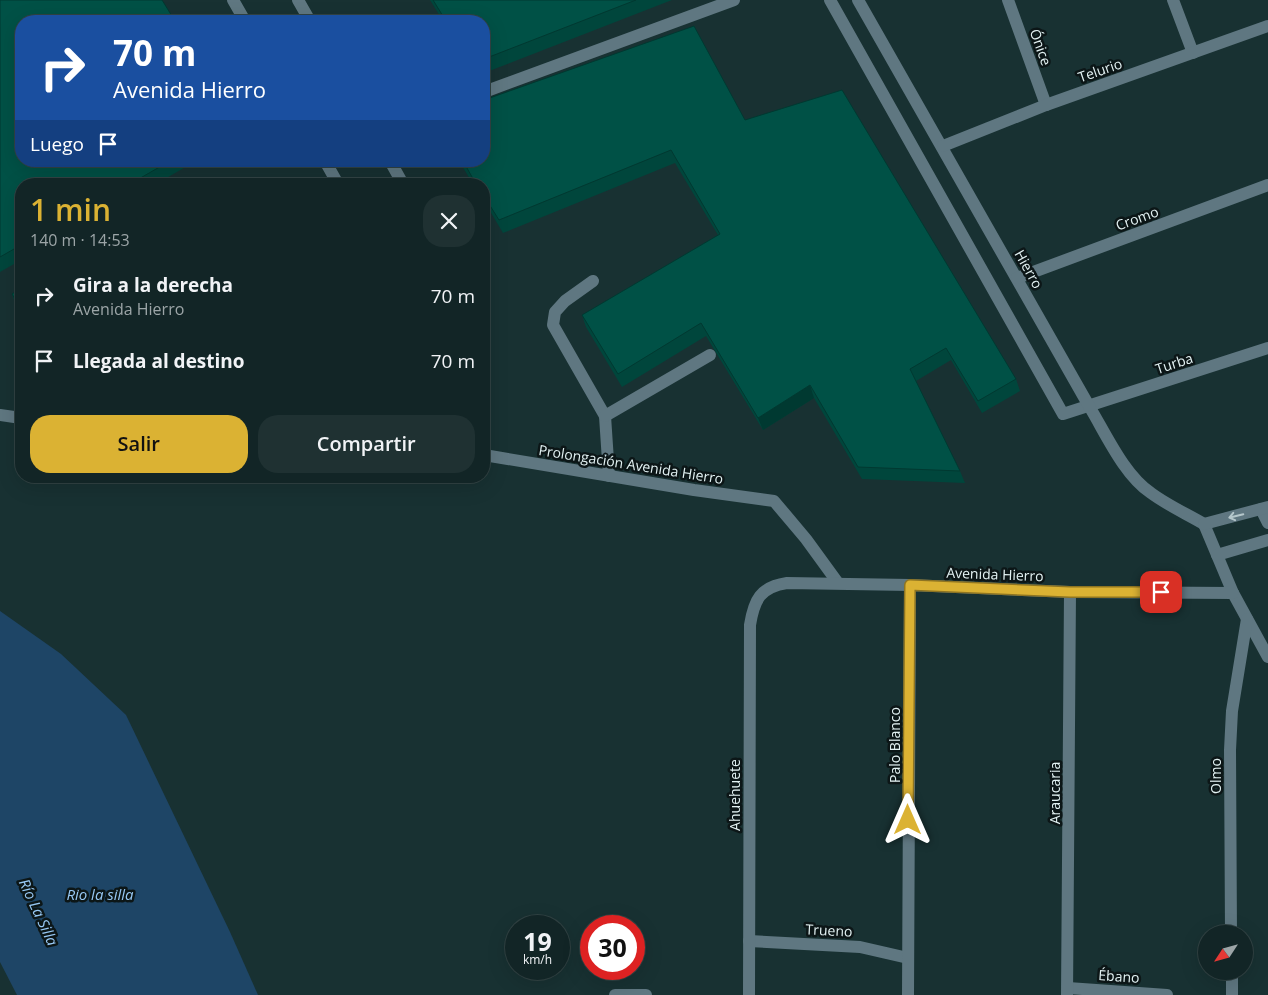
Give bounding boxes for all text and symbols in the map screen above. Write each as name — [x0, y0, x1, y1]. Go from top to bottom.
street label: Ónice — [1026, 26, 1056, 68]
text: 70 m — [113, 29, 196, 76]
icon: right — [30, 35, 95, 100]
street label: Telurio — [1075, 54, 1125, 86]
text: Avenida Hierro — [113, 74, 266, 104]
icon: arrive — [94, 130, 122, 158]
text: Luego — [30, 131, 84, 157]
text: 1 min — [30, 189, 111, 230]
button: close — [423, 195, 475, 247]
street label: Cromo — [1113, 201, 1161, 235]
text: 140 m · 14:53 — [30, 229, 130, 251]
street label: Hierro — [1011, 246, 1047, 292]
text: Gira a la derecha — [73, 272, 233, 298]
icon: right — [30, 282, 58, 310]
text: 70 m — [431, 283, 475, 309]
text: Avenida Hierro — [73, 298, 184, 320]
icon: arrive — [30, 347, 58, 375]
text: Llegada al destino — [73, 348, 245, 374]
text: 70 m — [431, 348, 475, 374]
street label: Turba — [1153, 348, 1195, 378]
button: Salir — [30, 415, 248, 473]
button: Compartir — [258, 415, 475, 473]
street label: Prolongación Avenida Hierro — [537, 440, 725, 488]
one-way arrow — [1229, 511, 1245, 521]
street label: Avenida Hierro — [946, 563, 1044, 585]
pin — [1140, 571, 1182, 613]
icon: arrive — [1147, 578, 1175, 606]
street label: Palo Blanco — [885, 707, 904, 783]
street label: Olmo — [1206, 758, 1225, 794]
street label: Ahuehuete — [725, 759, 744, 831]
street label: Araucaria — [1045, 762, 1064, 824]
position arrow — [881, 793, 933, 845]
water label: Río La Silla — [15, 875, 63, 949]
water label: Rio la silla — [66, 884, 134, 904]
speed limit sign: 30 — [580, 915, 645, 980]
street label: Trueno — [805, 919, 853, 941]
text: 19 — [523, 924, 552, 958]
north arrow — [1198, 925, 1252, 980]
map controls — [1198, 925, 1253, 980]
text: km/h — [523, 951, 552, 968]
street label: Ébano — [1098, 965, 1140, 987]

